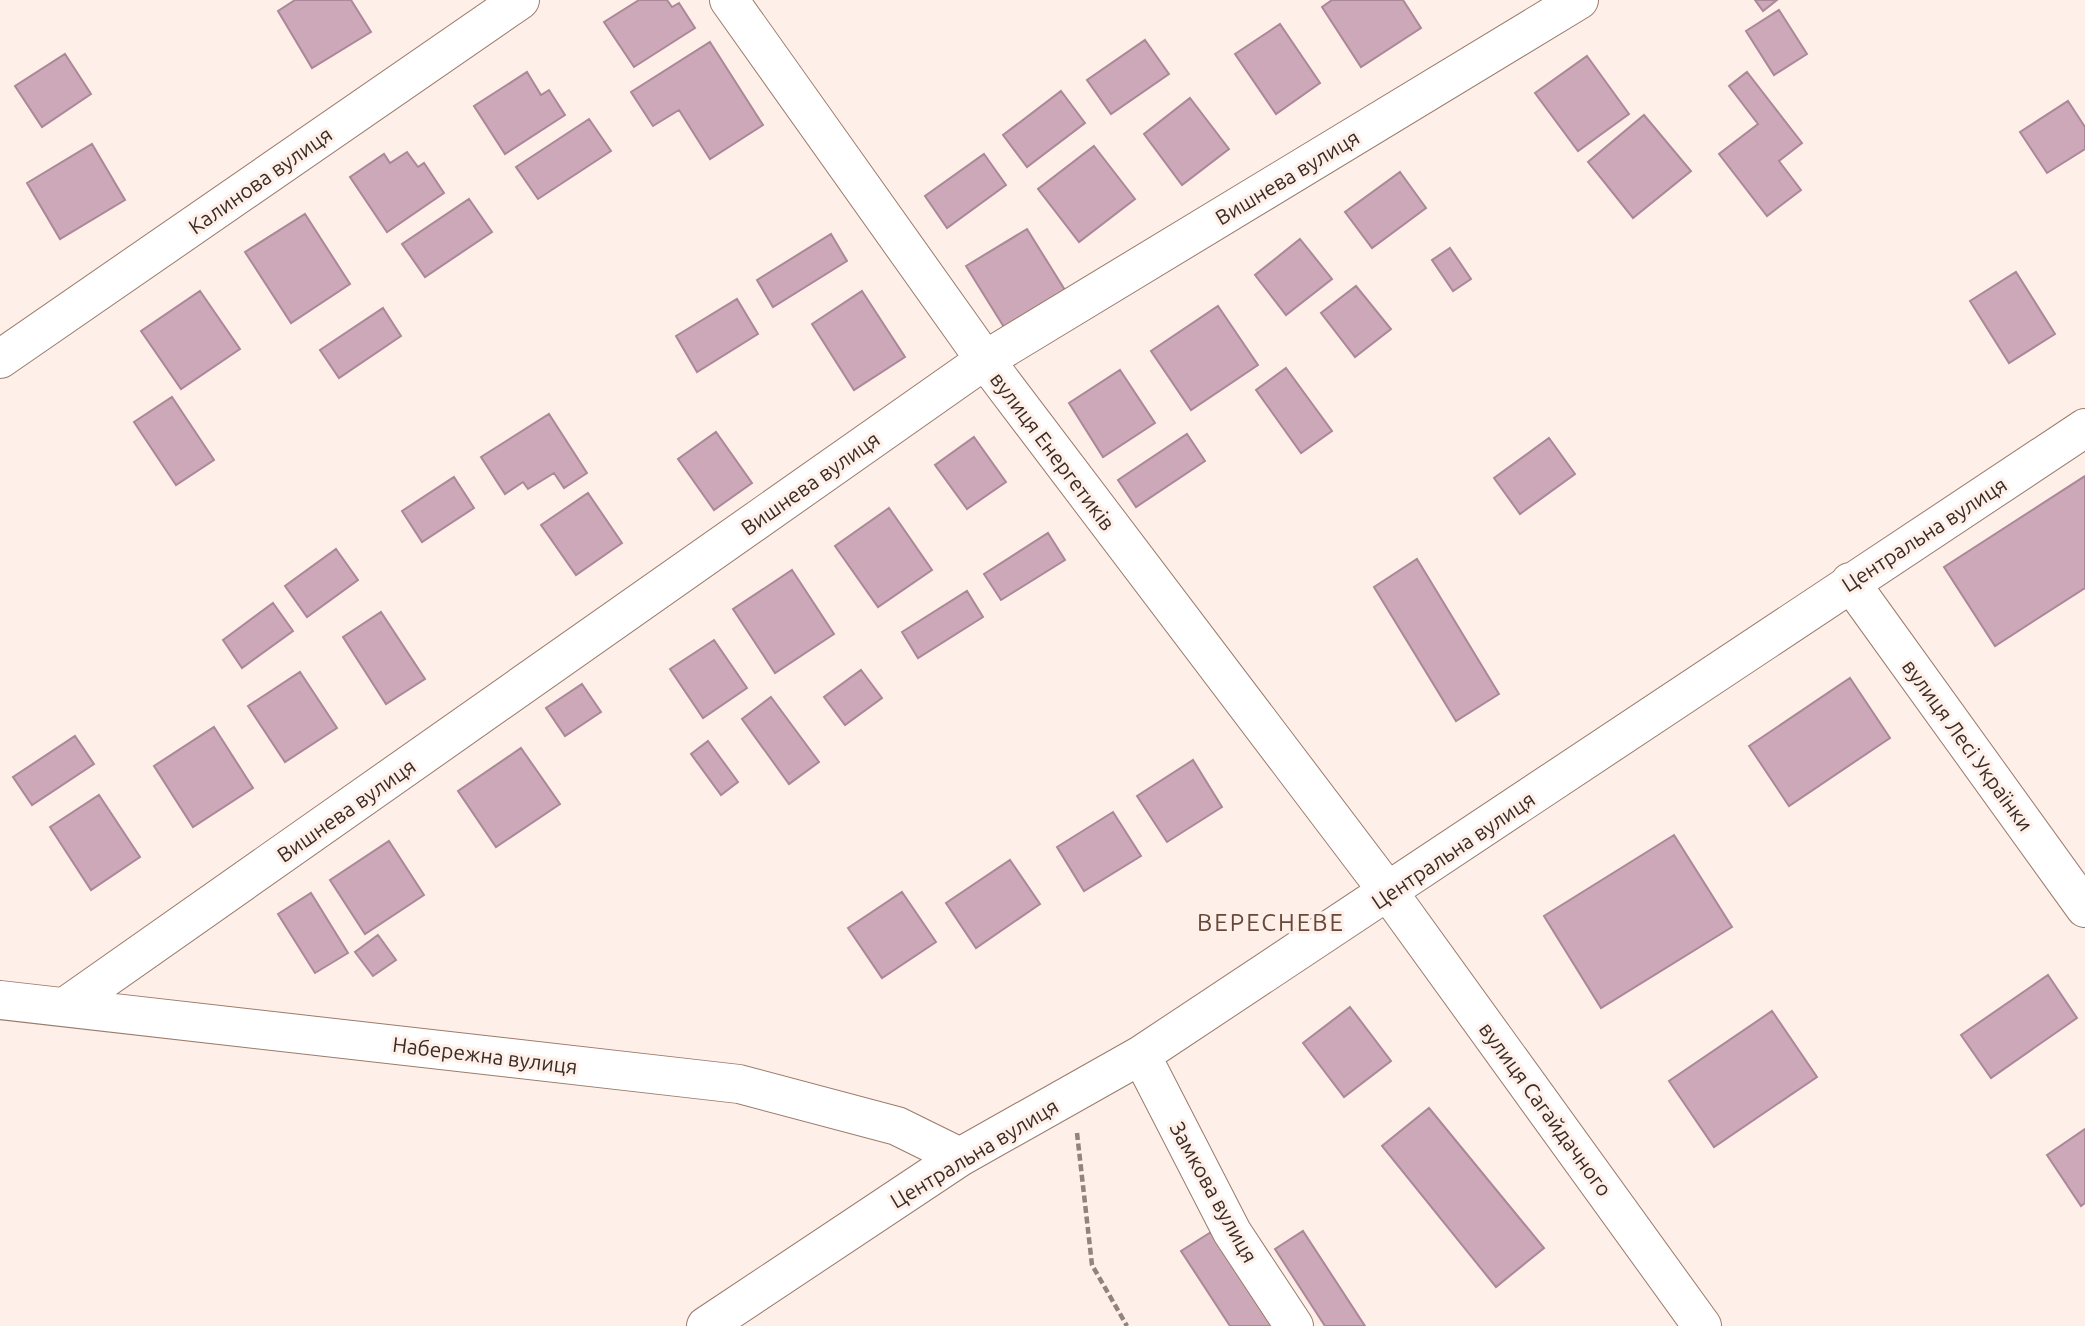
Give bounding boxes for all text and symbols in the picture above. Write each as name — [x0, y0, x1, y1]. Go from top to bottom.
street label: Калинова вулиця — [184, 122, 336, 238]
street label: Вишнева вулиця — [1211, 125, 1363, 229]
street label: вулиця Енергетиків — [986, 367, 1120, 535]
street label: Вишнева вулиця — [736, 426, 884, 540]
street label: Центральна вулиця — [1837, 472, 2011, 596]
street label: вулиця Лесі Українки — [1898, 654, 2038, 836]
street label: Вишнева вулиця — [272, 753, 420, 867]
street label: Центральна вулиця — [1367, 786, 1539, 914]
district label: ВЕРЕСНЕВЕ — [1197, 909, 1345, 936]
street label: вулиця Сагайдачного — [1475, 1017, 1617, 1201]
street label: Набережна вулиця — [391, 1032, 579, 1078]
street label: Центральна вулиця — [886, 1093, 1062, 1213]
street label: Замкова вулиця — [1165, 1117, 1263, 1267]

